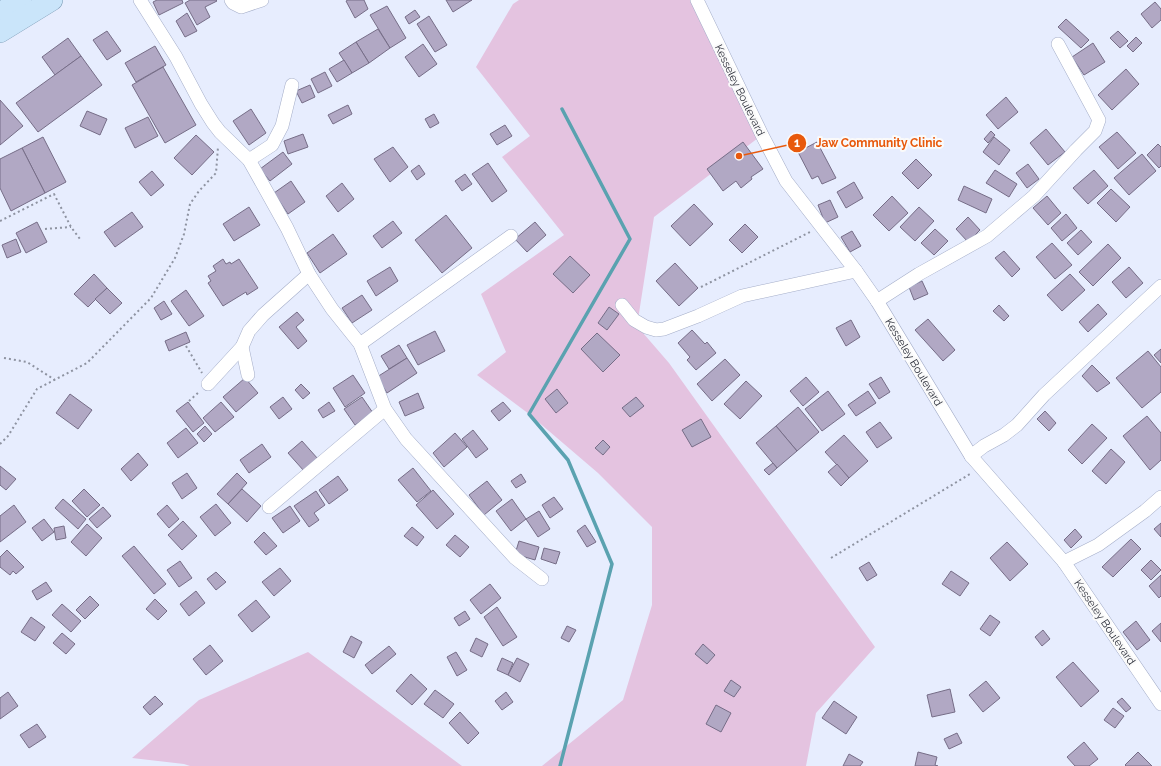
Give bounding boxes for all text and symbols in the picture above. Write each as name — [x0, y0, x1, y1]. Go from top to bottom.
street label: Kesseley Boulevard — [712, 42, 767, 138]
callout: Jaw Community Clinic — [787, 131, 950, 155]
text: 1 — [794, 136, 800, 150]
text: Jaw Community Clinic — [816, 136, 942, 150]
street label: Kesseley Boulevard — [882, 316, 945, 409]
street label: Kesseley Boulevard — [1071, 577, 1138, 667]

